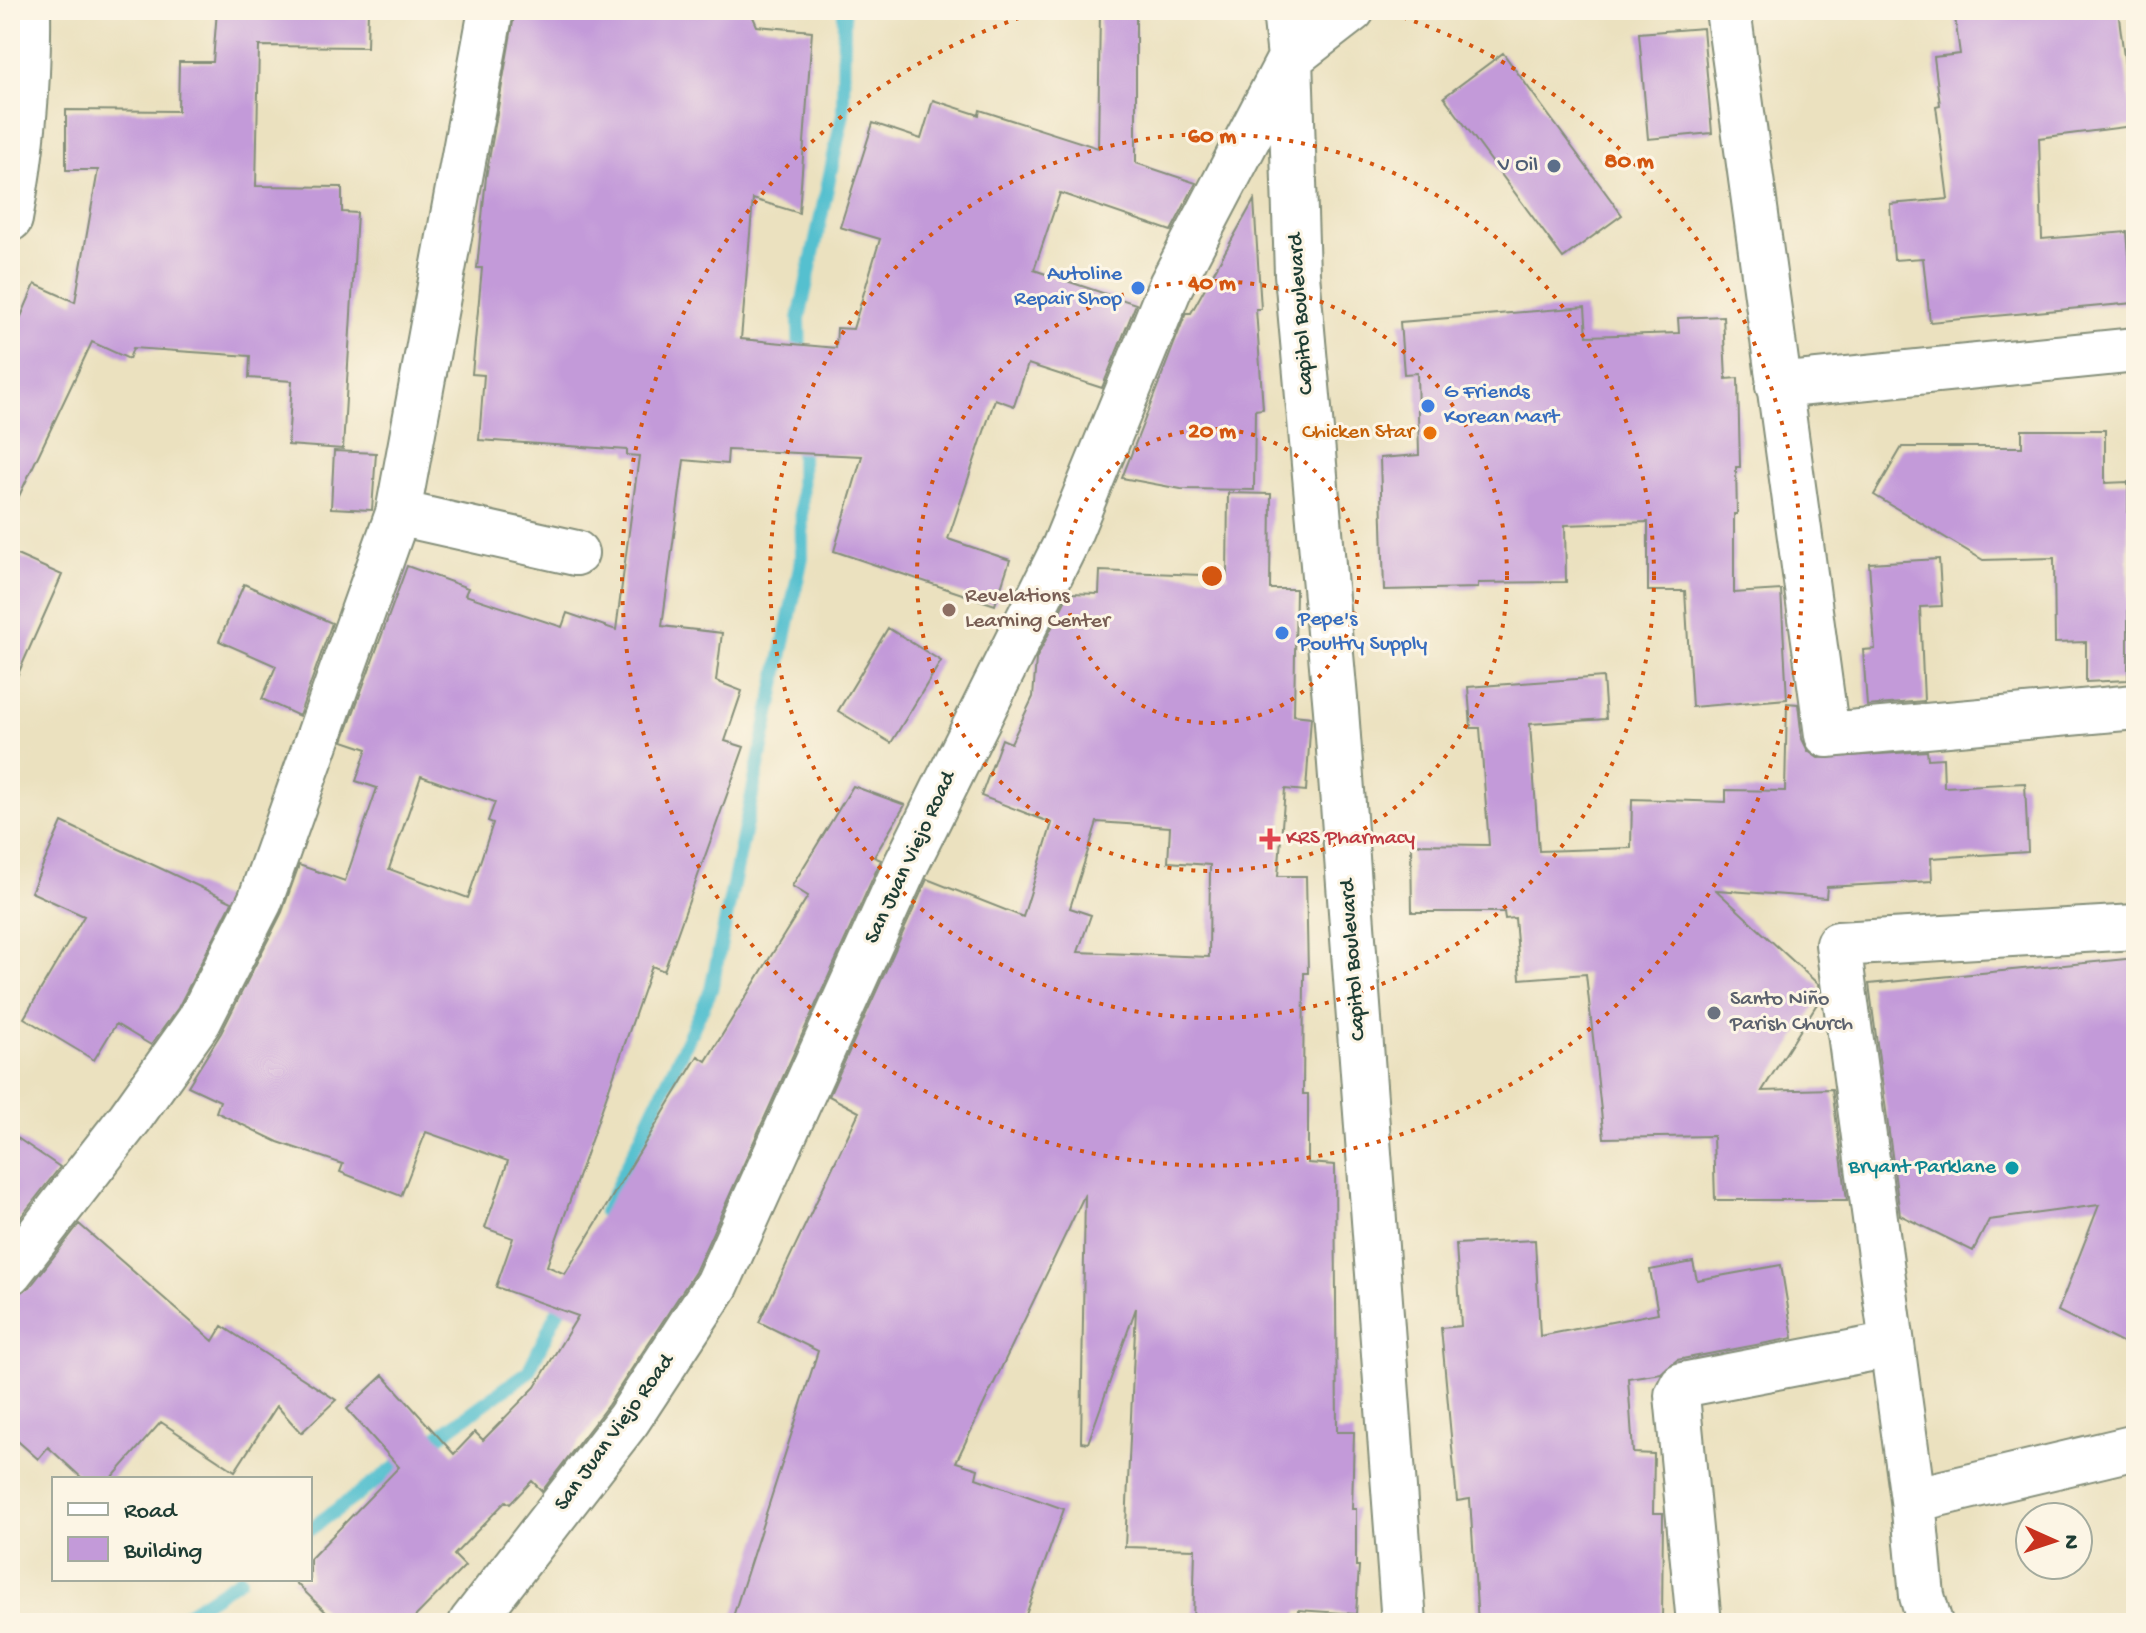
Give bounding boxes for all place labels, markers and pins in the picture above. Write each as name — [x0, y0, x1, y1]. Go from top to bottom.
place label: V Oil — [1497, 153, 1538, 179]
marker: V Oil — [1545, 157, 1563, 175]
place label: Autoline Repair Shop — [1014, 262, 1123, 313]
marker: Autoline Repair Shop — [1129, 279, 1147, 297]
place label: G Friends Korean Mart — [1444, 380, 1561, 431]
marker: G Friends Korean Mart — [1419, 397, 1437, 415]
place label: Chicken Star — [1302, 420, 1416, 446]
marker: Chicken Star — [1421, 424, 1439, 442]
centre of rings — [1198, 562, 1226, 590]
place label: Revelations Learning Center — [965, 584, 1112, 635]
marker: Revelations Learning Center — [940, 601, 958, 619]
place label: Pepe's Poultry Supply — [1297, 607, 1428, 658]
marker: Pepe's Poultry Supply — [1273, 624, 1291, 642]
place label: KRS Pharmacy — [1286, 826, 1415, 852]
marker: KRS Pharmacy — [1261, 830, 1279, 848]
place label: Santo Niño Parish Church — [1729, 987, 1853, 1038]
marker: Santo Niño Parish Church — [1705, 1004, 1723, 1022]
place label: Bryant Parklane — [1847, 1155, 1997, 1181]
marker: Bryant Parklane — [2003, 1159, 2021, 1177]

